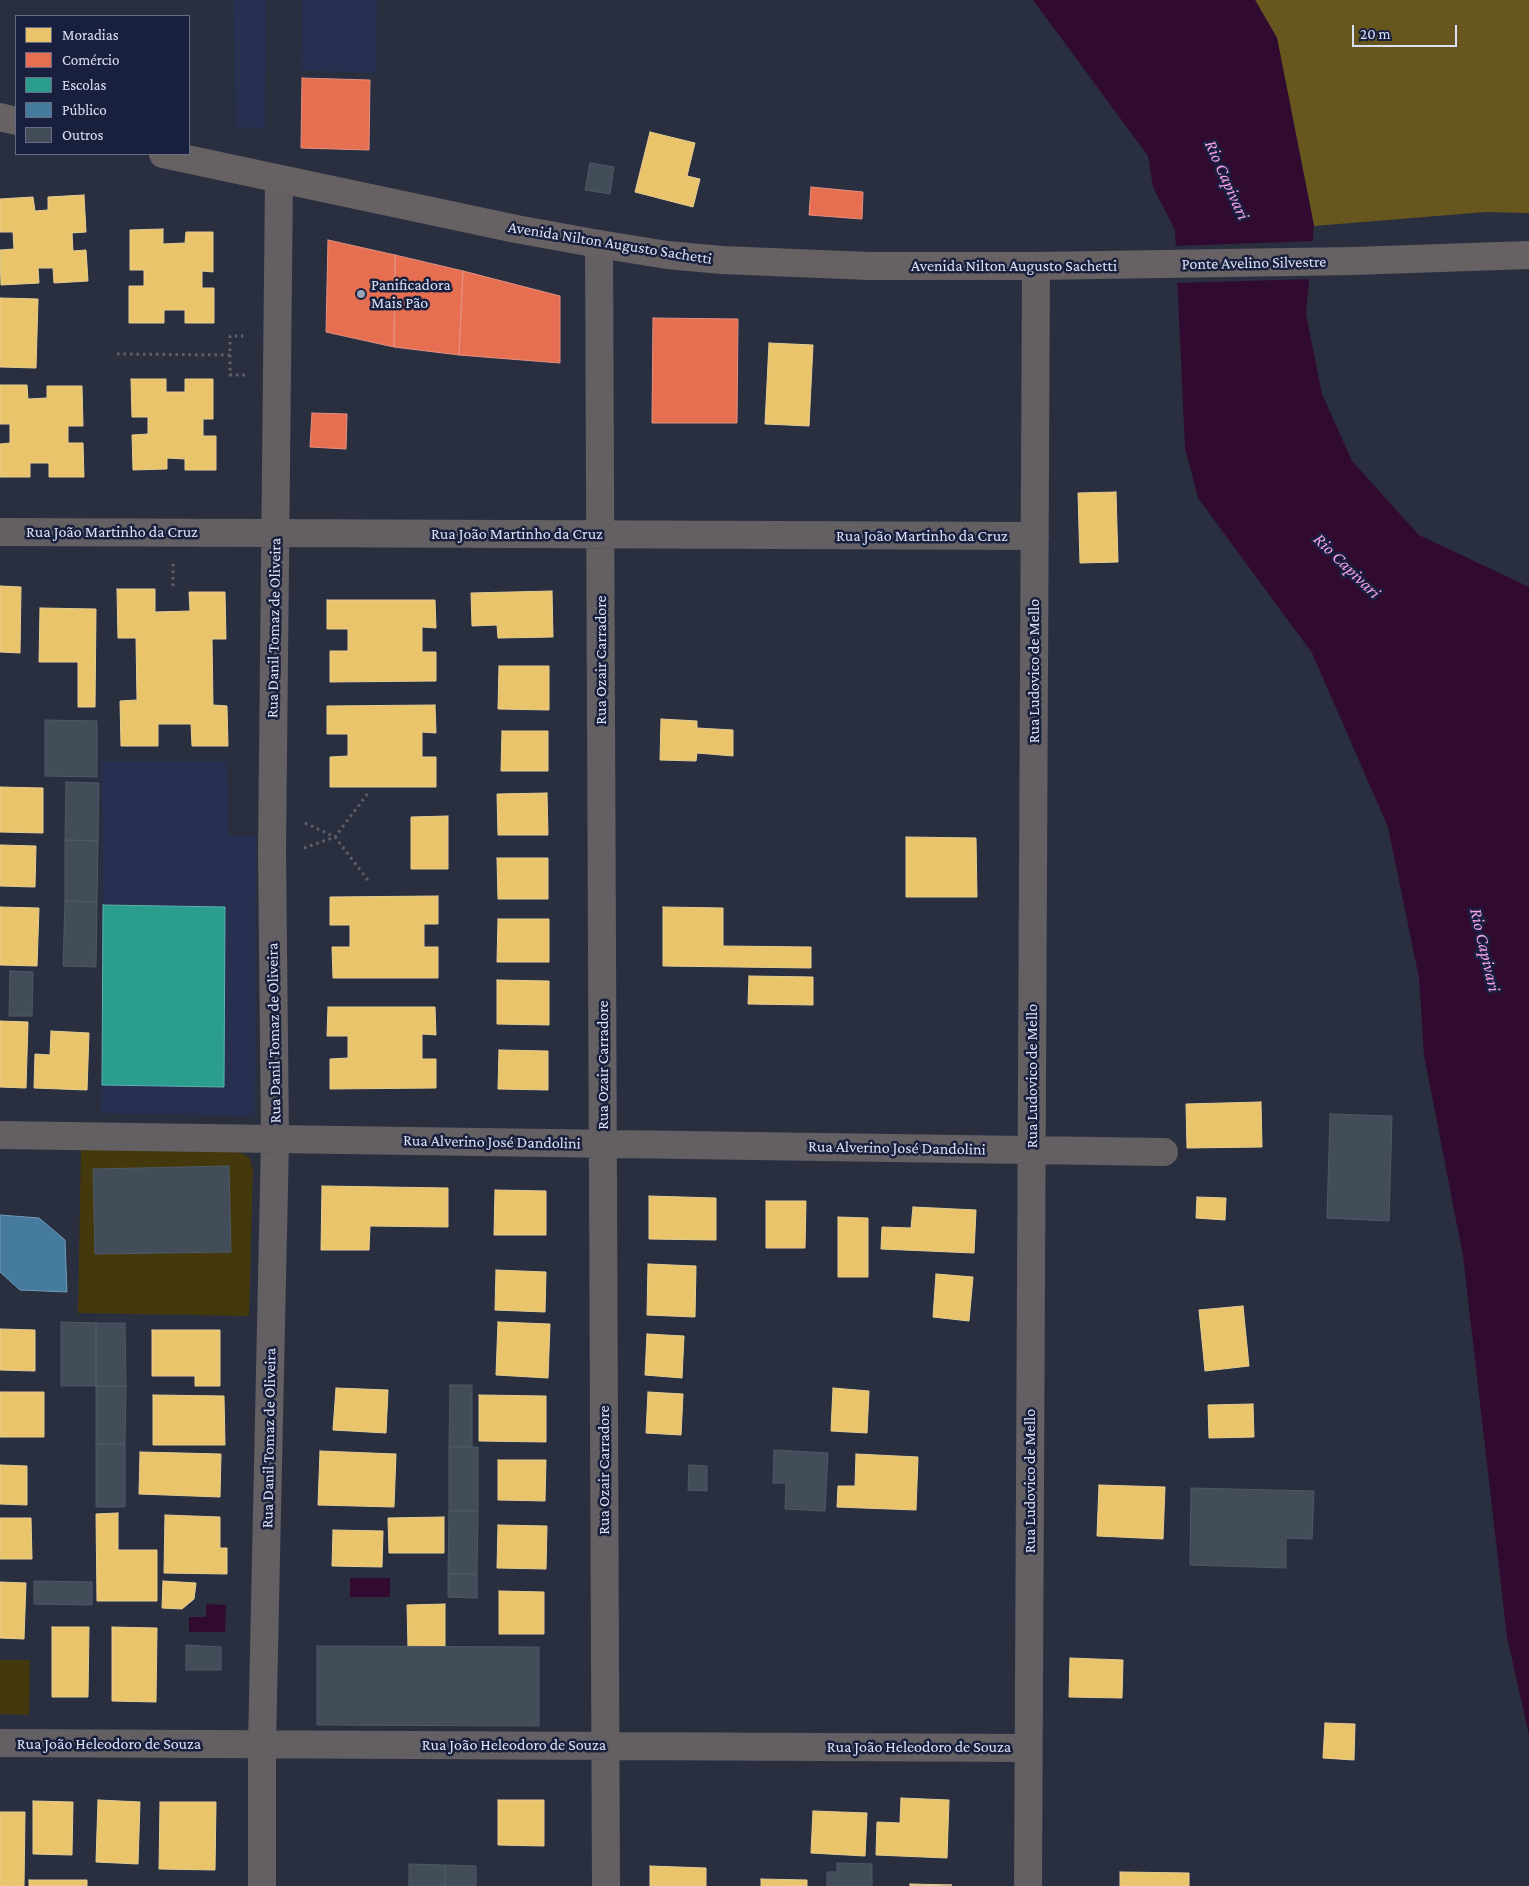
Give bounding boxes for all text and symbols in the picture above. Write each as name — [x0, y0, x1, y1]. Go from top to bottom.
legend — [15, 15, 190, 155]
scale bar — [1354, 15, 1459, 47]
text: 20 m — [1360, 26, 1391, 42]
text: Moradias — [62, 27, 119, 43]
text: Comércio — [62, 52, 119, 68]
text: Escolas — [62, 77, 106, 93]
text: Público — [62, 102, 107, 118]
text: Outros — [62, 127, 103, 143]
water label: Rio Capivari — [1200, 137, 1254, 223]
street label: Avenida Nilton Augusto Sachetti — [507, 217, 713, 269]
street label: Ponte Avelino Silvestre — [1182, 252, 1326, 274]
street label: Avenida Nilton Augusto Sachetti — [911, 256, 1117, 276]
place label: Panificadora Mais Pão — [371, 275, 451, 313]
marker: Panificadora Mais Pão — [355, 288, 367, 300]
street label: Rua João Martinho da Cruz — [26, 522, 198, 542]
street label: Rua João Martinho da Cruz — [431, 524, 603, 544]
street label: Rua João Martinho da Cruz — [836, 526, 1008, 546]
water label: Rio Capivari — [1309, 529, 1385, 603]
street label: Rua Danil Tomaz de Oliveira — [263, 538, 285, 718]
street label: Rua Ozair Carradore — [591, 595, 611, 725]
street label: Rua Ludovico de Mello — [1024, 599, 1044, 743]
water label: Rio Capivari — [1465, 906, 1505, 994]
street label: Rua Danil Tomaz de Oliveira — [263, 943, 285, 1123]
street label: Rua Ozair Carradore — [593, 1000, 613, 1130]
street label: Rua Ludovico de Mello — [1022, 1004, 1042, 1148]
street label: Rua Alverino José Dandolini — [403, 1131, 581, 1153]
street label: Rua Alverino José Dandolini — [808, 1137, 986, 1159]
street label: Rua Danil Tomaz de Oliveira — [258, 1348, 280, 1528]
street label: Rua Ozair Carradore — [594, 1405, 614, 1535]
street label: Rua Ludovico de Mello — [1020, 1409, 1040, 1553]
street label: Rua João Heleodoro de Souza — [17, 1734, 201, 1754]
street label: Rua João Heleodoro de Souza — [422, 1735, 606, 1755]
street label: Rua João Heleodoro de Souza — [827, 1737, 1011, 1757]

